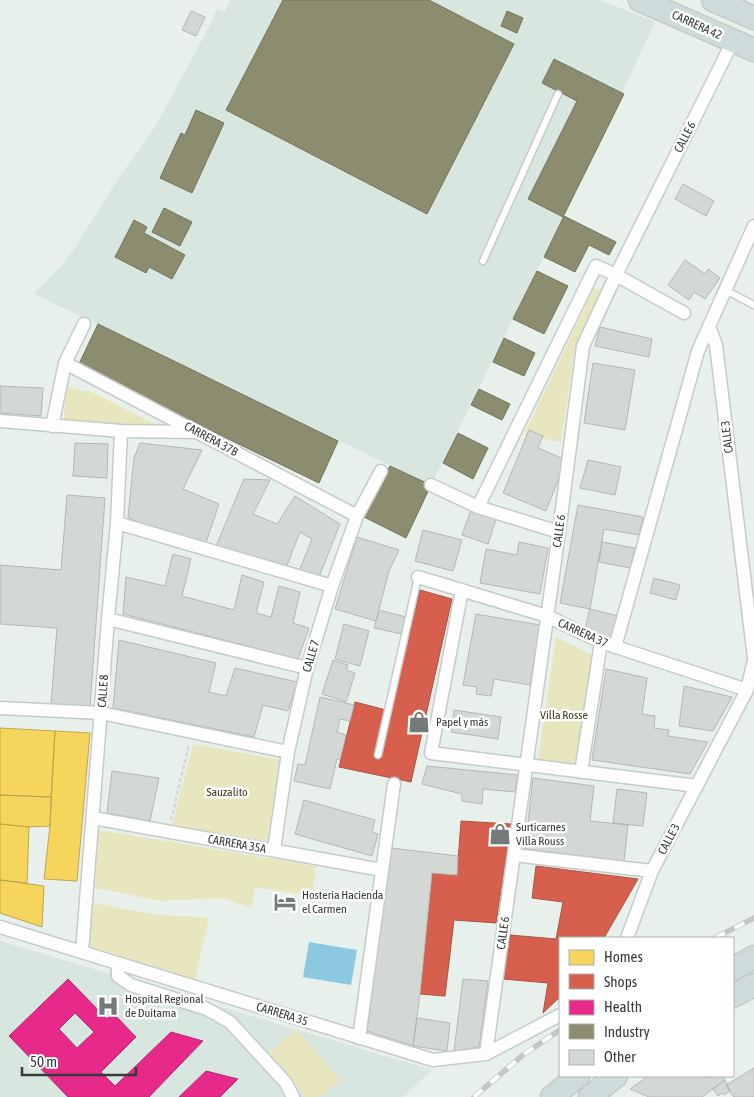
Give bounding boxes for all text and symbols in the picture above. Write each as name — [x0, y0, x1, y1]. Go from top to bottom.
street label: CARRERA 42 — [670, 8, 724, 42]
street label: CALLE 6 — [671, 119, 699, 155]
street label: CARRERA 37B — [182, 419, 241, 459]
street label: CALLE 3 — [718, 420, 736, 454]
street label: CALLE 6 — [550, 513, 568, 548]
street label: CARRERA 37 — [556, 616, 610, 650]
street label: CALLE 7 — [300, 638, 322, 674]
street label: CALLE 8 — [95, 674, 111, 708]
park label: Villa Rosse — [540, 708, 588, 722]
shop icon: Papel y más — [406, 709, 432, 735]
place label: Papel y más — [436, 715, 488, 729]
park label: Sauzalito — [206, 785, 248, 799]
place label: Surticarnes Villa Rouss — [516, 820, 566, 848]
shop icon: Surticarnes Villa Rouss — [487, 821, 513, 847]
street label: CALLE 3 — [655, 821, 683, 857]
street label: CARRERA 35A — [207, 832, 267, 856]
place label: Hosteria Hacienda el Carmen — [302, 888, 383, 916]
hotel icon: Hosteria Hacienda el Carmen — [272, 889, 298, 915]
street label: CALLE 6 — [494, 915, 512, 950]
legend — [559, 937, 734, 1077]
text: Homes — [604, 948, 643, 965]
text: Shops — [604, 973, 637, 990]
place label: Hospital Regional de Duitama — [125, 992, 205, 1020]
hospital icon: Hospital Regional de Duitama — [95, 993, 121, 1019]
text: Health — [604, 998, 642, 1015]
street label: CARRERA 35 — [255, 1000, 309, 1028]
text: Industry — [604, 1023, 650, 1040]
scale bar — [22, 1044, 136, 1076]
text: Other — [604, 1048, 636, 1065]
text: 50 m — [30, 1053, 57, 1070]

